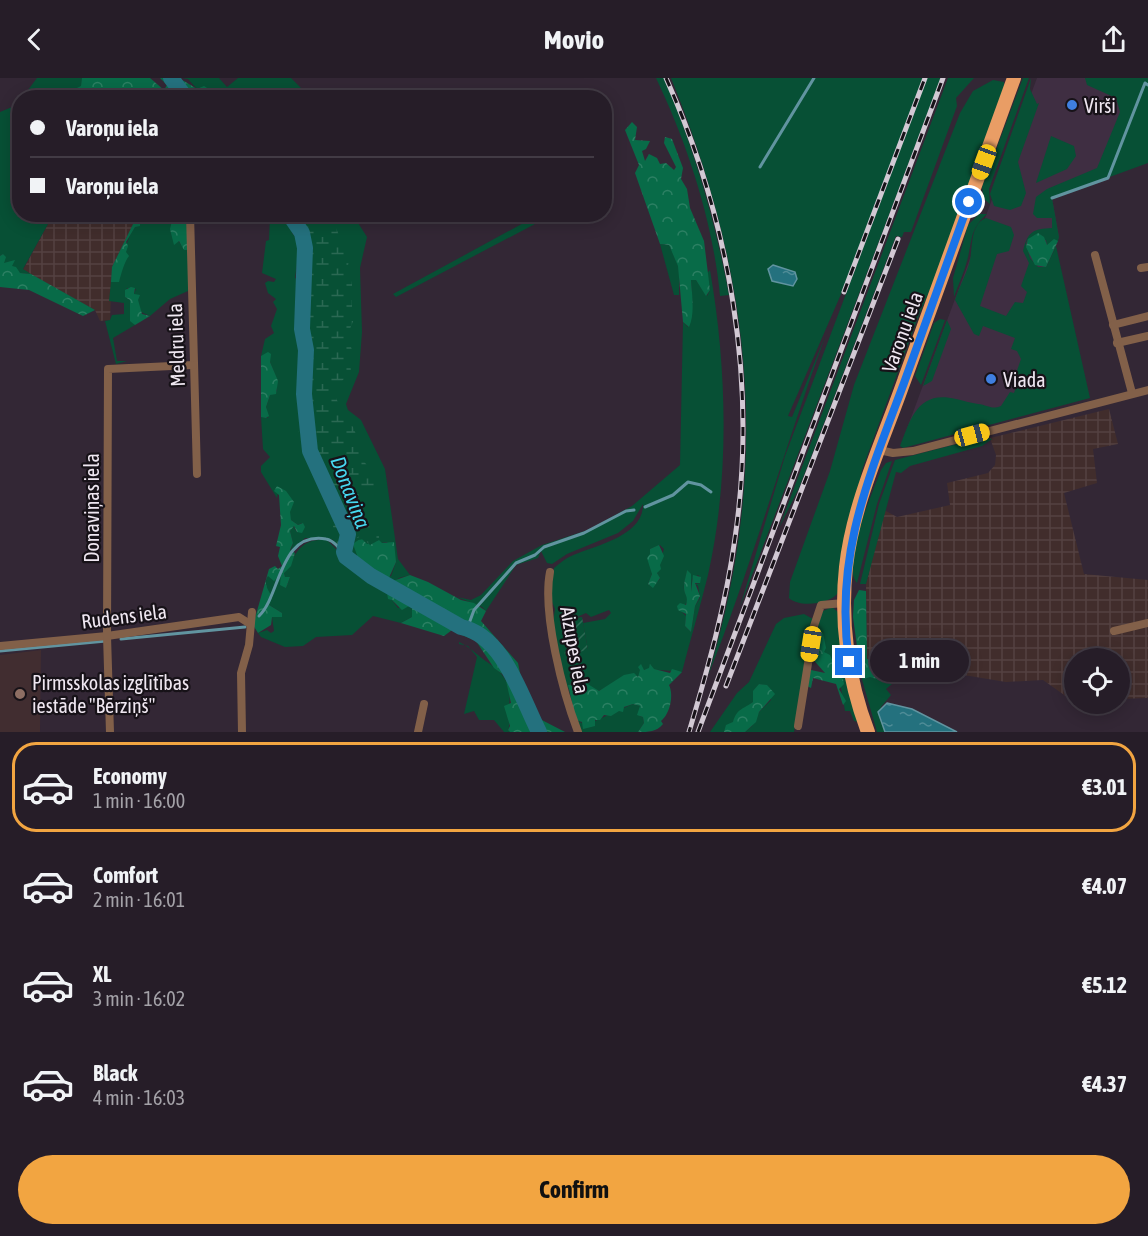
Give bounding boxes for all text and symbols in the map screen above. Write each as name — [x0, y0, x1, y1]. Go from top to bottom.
icon: back — [18, 23, 51, 56]
icon: share — [1097, 23, 1130, 56]
text: Movio — [544, 24, 604, 55]
place label: Virši — [1084, 94, 1116, 117]
marker: Virši — [1065, 98, 1079, 112]
text: Varoņu iela — [66, 115, 159, 141]
car — [969, 142, 999, 182]
text: Varoņu iela — [66, 173, 159, 199]
route start — [955, 188, 982, 215]
street label: Varoņu iela — [877, 289, 927, 375]
street label: Meldru iela — [163, 303, 189, 387]
place label: Viada — [1003, 368, 1045, 391]
marker: Viada — [984, 372, 998, 386]
car — [952, 422, 992, 448]
street label: Donaviņas iela — [80, 453, 103, 563]
water label: Donaviņa — [326, 453, 376, 532]
street label: Rudens iela — [80, 599, 168, 633]
street label: Aizupes iela — [556, 605, 594, 695]
car — [799, 625, 823, 663]
callout: 1 min — [870, 641, 969, 683]
route end — [835, 648, 862, 675]
map controls — [1064, 648, 1130, 714]
button: locate — [1064, 648, 1130, 714]
text: 1 min — [899, 649, 940, 672]
place label: Pirmsskolas izglītības iestāde "Bērziņš" — [32, 671, 189, 717]
marker: Pirmsskolas izglītības iestāde "Bērziņš" — [13, 687, 27, 701]
icon: car — [21, 760, 75, 814]
text: Economy — [93, 763, 167, 789]
text: €3.01 — [1082, 774, 1127, 800]
text: 1 min · 16:00 — [93, 789, 185, 812]
icon: car — [21, 859, 75, 913]
text: Comfort — [93, 862, 158, 888]
text: €4.07 — [1082, 873, 1127, 899]
text: 2 min · 16:01 — [93, 888, 185, 911]
icon: car — [21, 958, 75, 1012]
text: XL — [93, 961, 111, 987]
text: €5.12 — [1082, 972, 1127, 998]
text: 3 min · 16:02 — [93, 987, 185, 1010]
icon: car — [21, 1057, 75, 1111]
text: Black — [93, 1060, 137, 1086]
text: €4.37 — [1082, 1071, 1127, 1097]
text: 4 min · 16:03 — [93, 1086, 185, 1109]
button: Confirm — [18, 1155, 1130, 1224]

